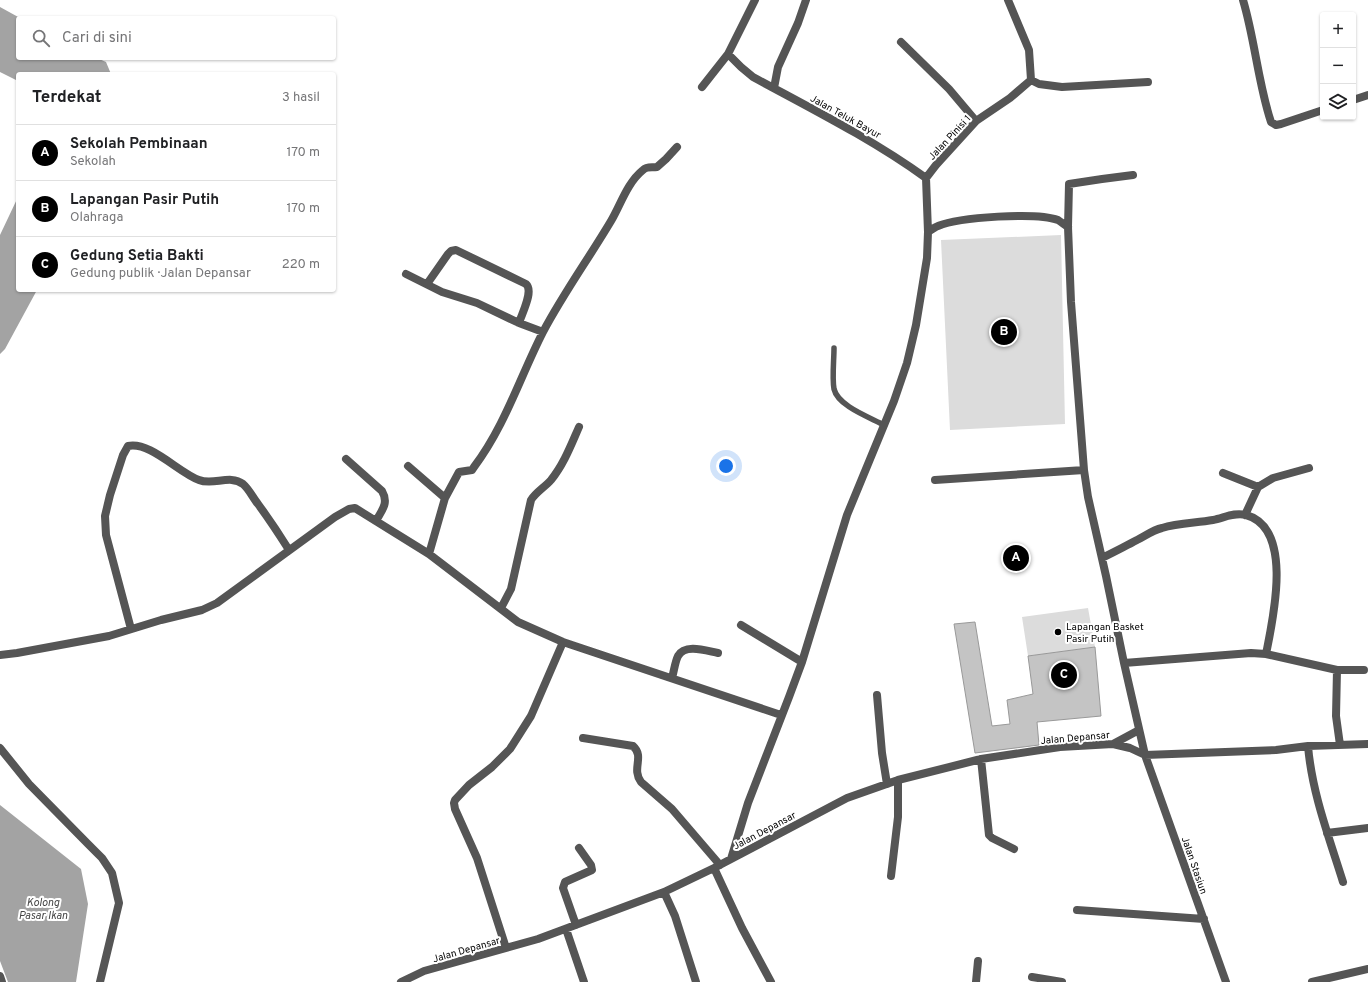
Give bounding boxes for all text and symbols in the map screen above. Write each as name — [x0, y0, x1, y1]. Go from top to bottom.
map controls — [1320, 12, 1356, 120]
button: + — [1320, 12, 1356, 48]
search box — [16, 16, 336, 60]
icon: search — [30, 27, 52, 49]
text: Cari di sini — [62, 29, 132, 48]
button: − — [1320, 48, 1356, 84]
button: layers — [1320, 84, 1356, 120]
text: Terdekat — [32, 87, 101, 109]
text: 3 hasil — [282, 90, 320, 106]
street label: Jalan Teluk Bayur — [807, 92, 883, 142]
street label: Jalan Pinisi 1 — [926, 113, 974, 163]
text: Sekolah Pembinaan — [70, 135, 208, 154]
text: A — [40, 145, 50, 161]
text: 170 m — [286, 145, 320, 161]
text: Sekolah — [70, 154, 116, 170]
text: Lapangan Pasir Putih — [70, 191, 219, 210]
text: B — [41, 201, 49, 217]
text: 170 m — [286, 201, 320, 217]
text: Olahraga — [70, 210, 123, 226]
text: Gedung Setia Bakti — [70, 247, 204, 266]
text: C — [41, 257, 49, 273]
text: 220 m — [282, 257, 320, 273]
text: Gedung publik · Jalan Depansar — [70, 266, 251, 282]
pin: B — [991, 317, 1017, 347]
your location — [716, 456, 736, 476]
pin: A — [1003, 543, 1029, 573]
place label: Lapangan Basket Pasir Putih — [1066, 621, 1144, 646]
marker: Lapangan Basket Pasir Putih — [1053, 627, 1063, 637]
pin: C — [1051, 660, 1077, 690]
street label: Jalan Depansar — [1040, 729, 1110, 748]
street label: Jalan Depansar — [731, 809, 799, 853]
street label: Jalan Stasiun — [1178, 835, 1210, 896]
water label: Kolong Pasar Ikan — [18, 896, 68, 923]
street label: Jalan Depansar — [431, 935, 502, 966]

